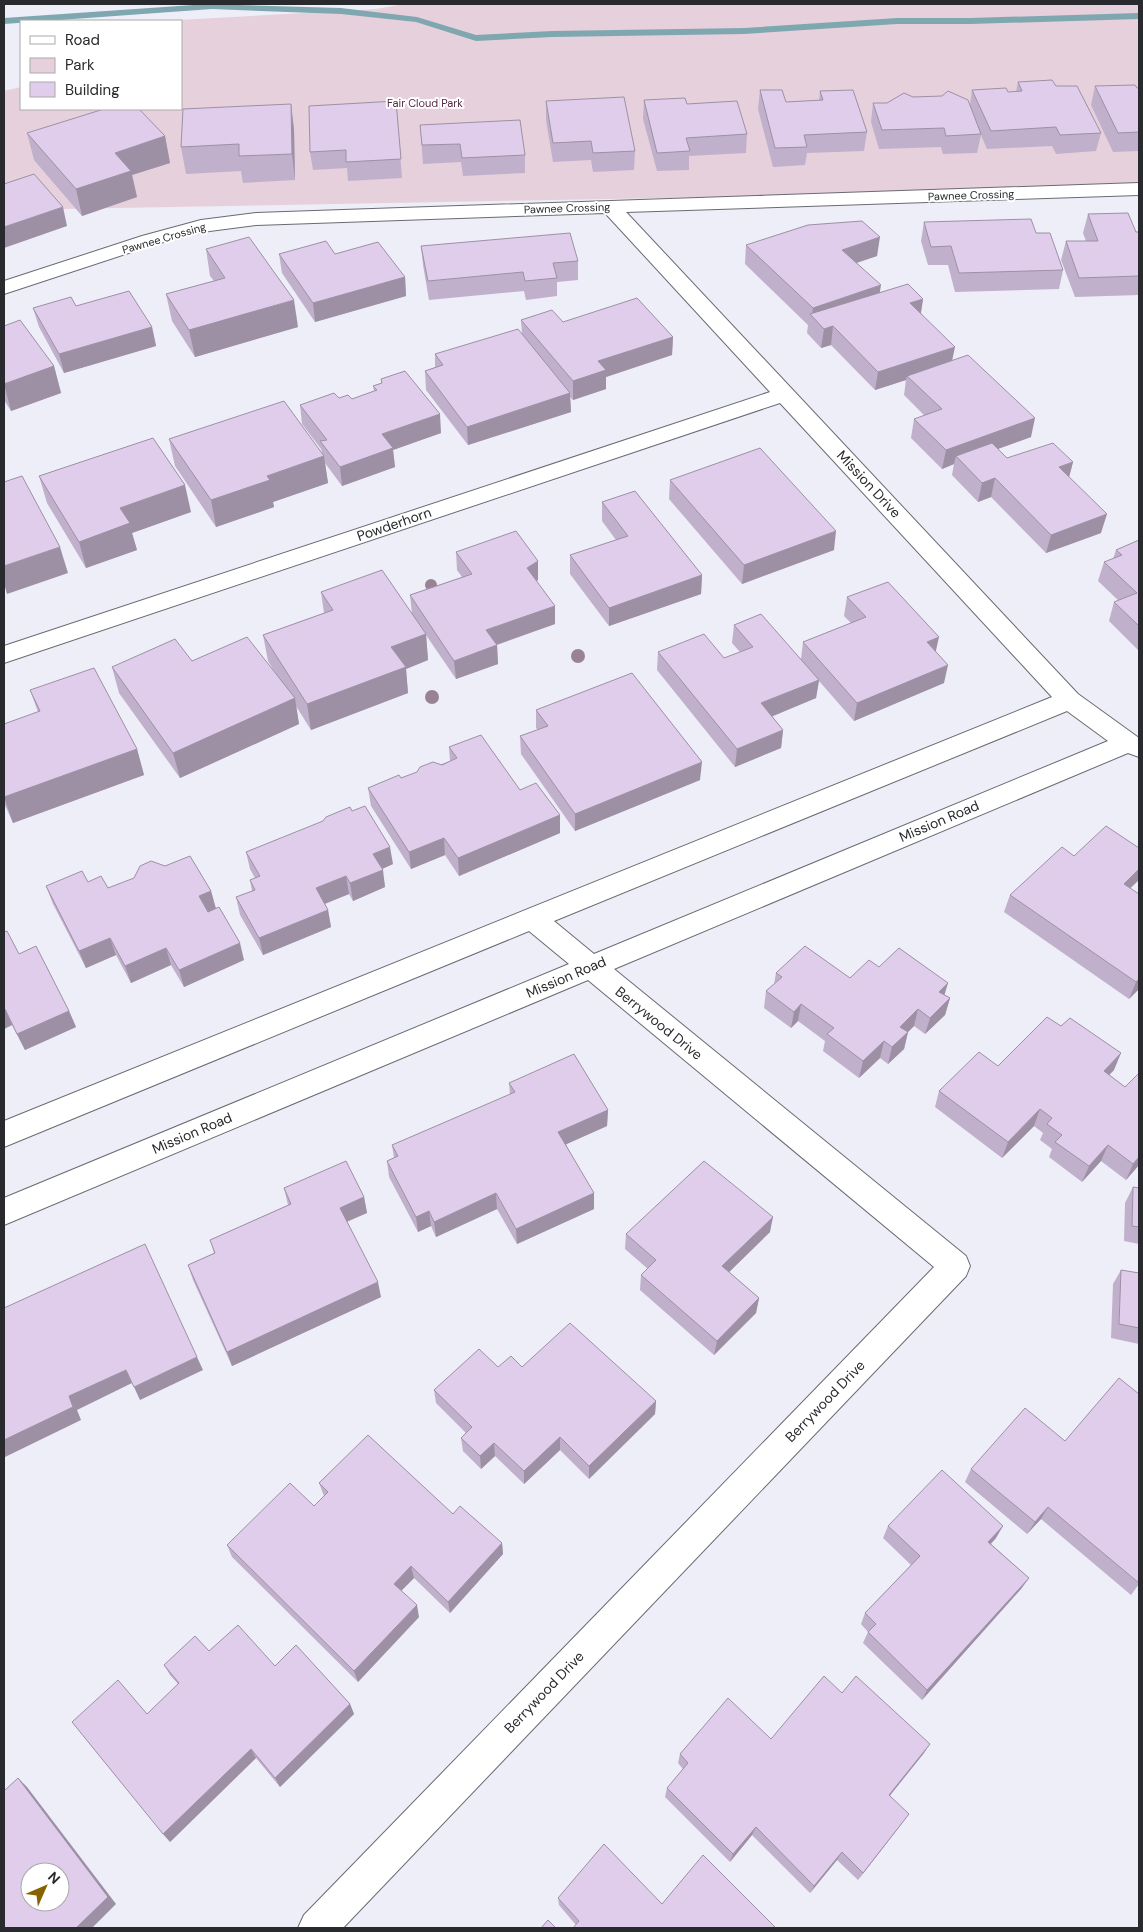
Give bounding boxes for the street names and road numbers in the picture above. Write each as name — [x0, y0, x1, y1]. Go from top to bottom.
street label: Pawnee Crossing — [928, 186, 1014, 204]
street label: Pawnee Crossing — [524, 199, 610, 217]
street label: Pawnee Crossing — [120, 219, 208, 257]
street label: Mission Drive — [833, 446, 905, 522]
street label: Powderhorn — [354, 503, 434, 545]
street label: Mission Road — [896, 796, 982, 846]
street label: Mission Road — [523, 952, 609, 1002]
street label: Berrywood Drive — [612, 982, 706, 1064]
street label: Mission Road — [149, 1108, 235, 1158]
street label: Berrywood Drive — [781, 1356, 869, 1446]
street label: Berrywood Drive — [500, 1647, 588, 1737]

